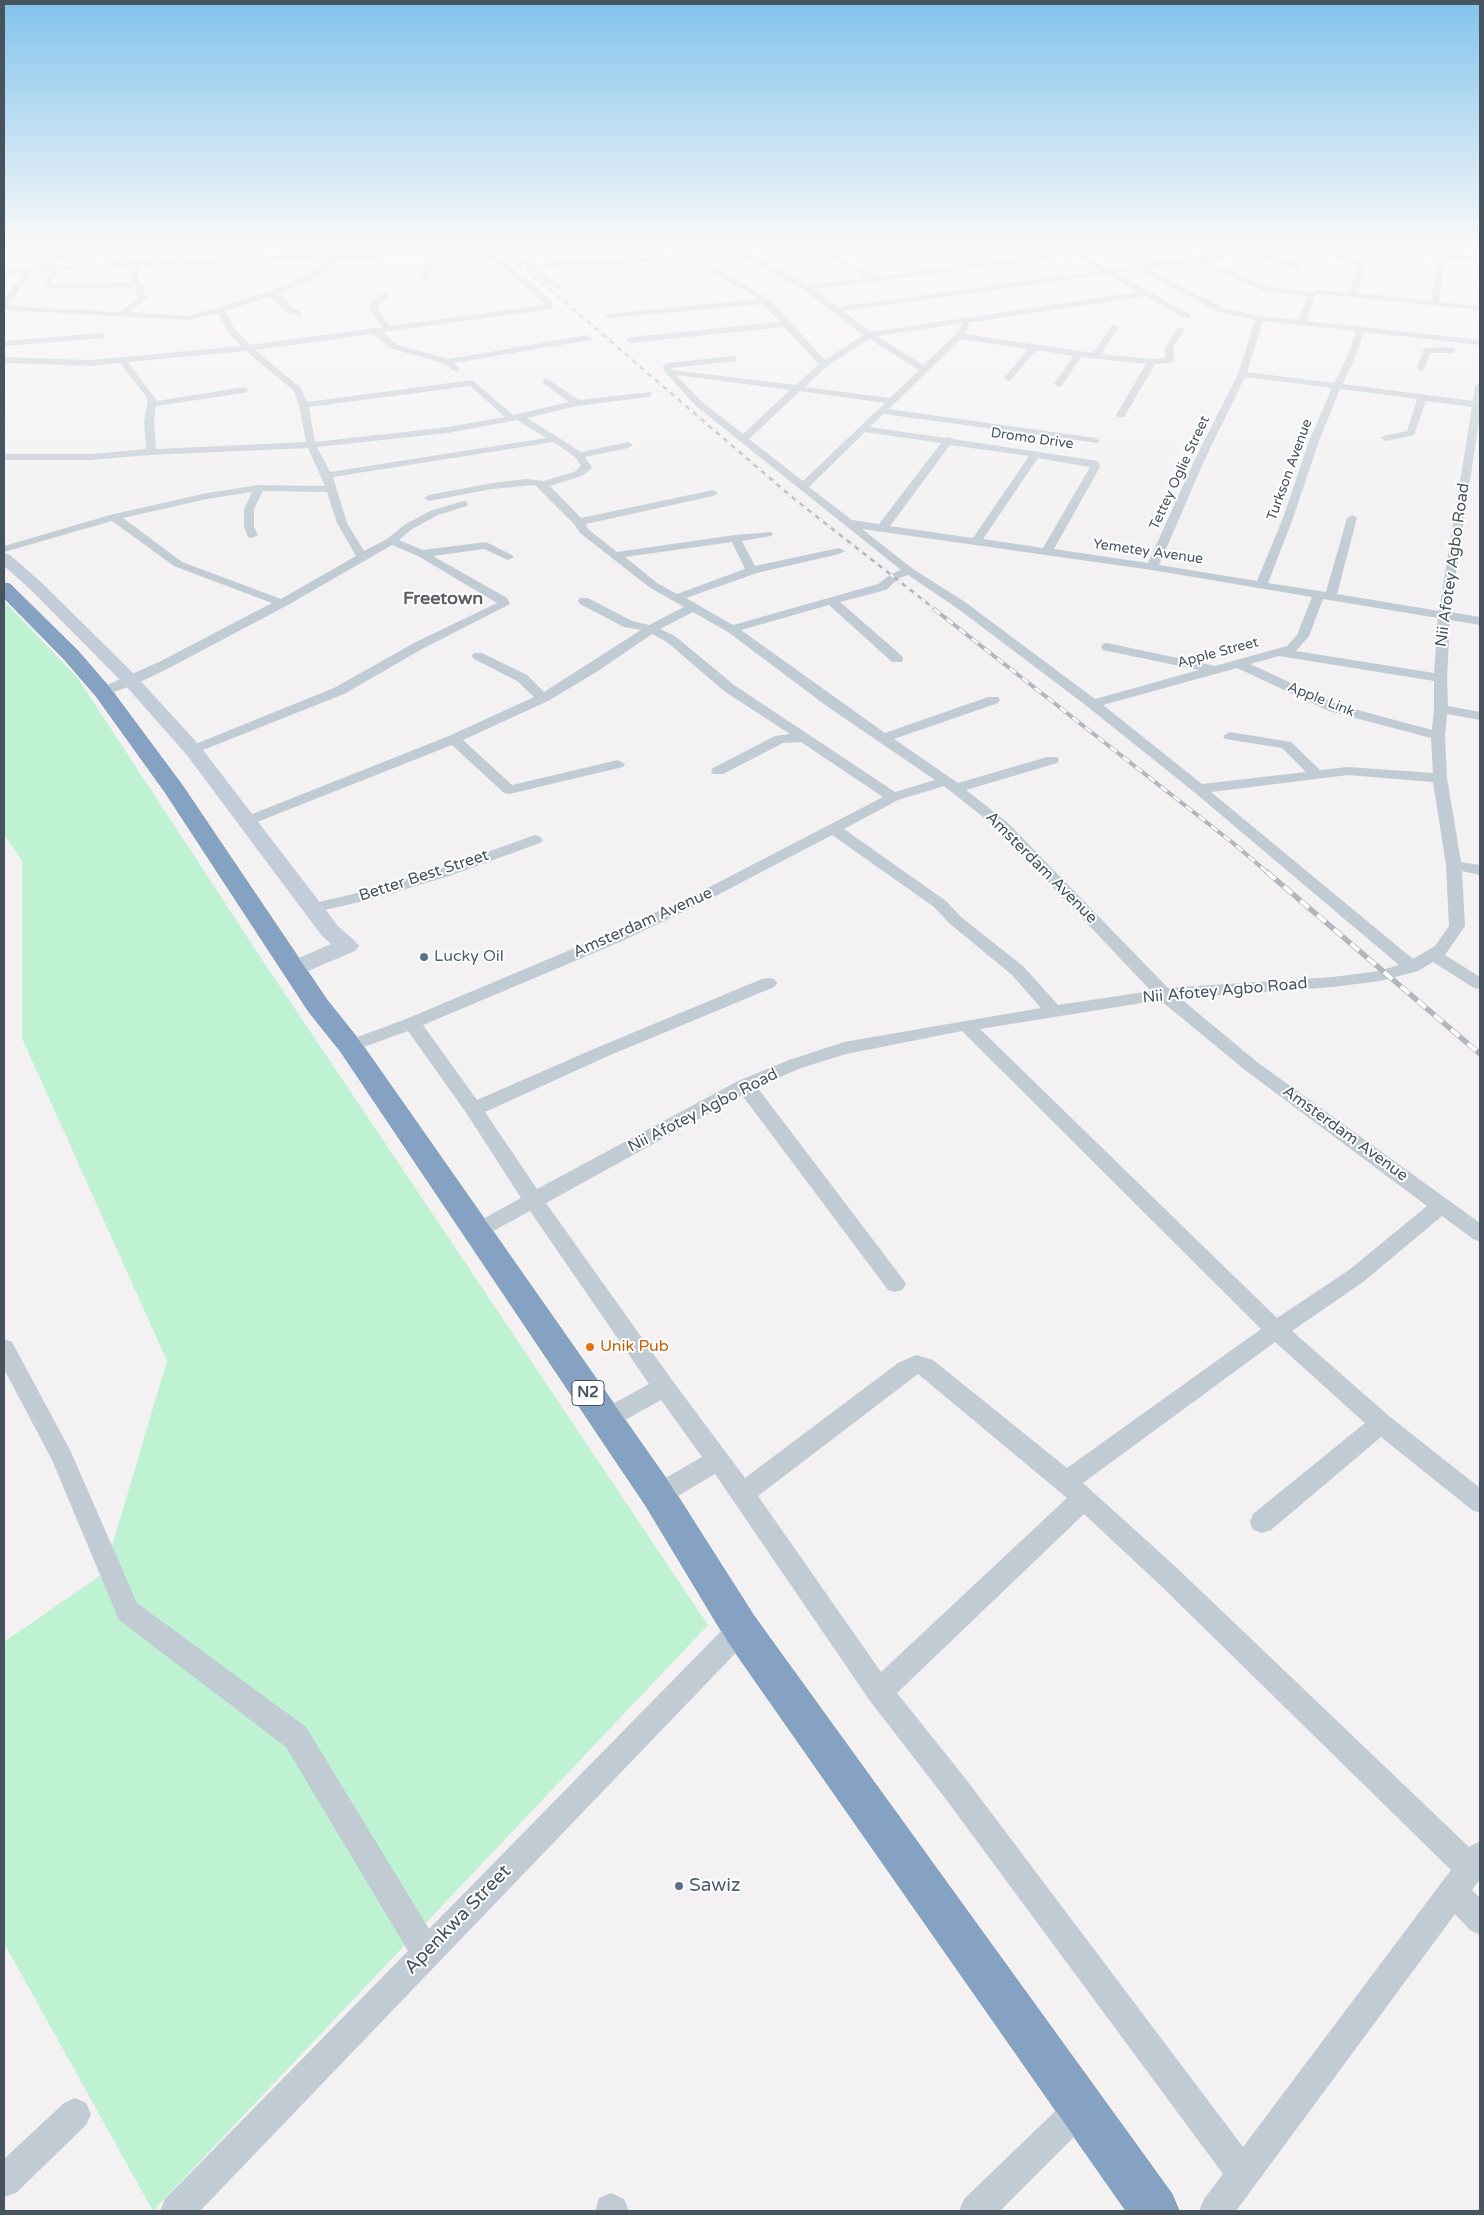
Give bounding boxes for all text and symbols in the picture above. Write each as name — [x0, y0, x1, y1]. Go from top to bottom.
street label: Tettey Oglie Street — [1146, 413, 1214, 533]
street label: Turkson Avenue — [1264, 417, 1316, 523]
street label: Dromo Drive — [989, 425, 1075, 453]
street label: Nii Afotey Agbo Road — [1432, 482, 1474, 648]
street label: Yemetey Avenue — [1092, 536, 1204, 568]
district label: Freetown — [403, 588, 483, 610]
street label: Apple Street — [1176, 634, 1260, 672]
street label: Apple Link — [1285, 679, 1357, 721]
street label: Amsterdam Avenue — [981, 808, 1101, 928]
street label: Better Best Street — [357, 846, 491, 906]
street label: Amsterdam Avenue — [570, 884, 716, 962]
place label: Lucky Oil — [434, 947, 504, 967]
marker: Lucky Oil — [418, 951, 430, 963]
street label: Nii Afotey Agbo Road — [1142, 974, 1308, 1008]
street label: Nii Afotey Agbo Road — [625, 1065, 781, 1157]
street label: Amsterdam Avenue — [1279, 1082, 1411, 1186]
place label: Unik Pub — [600, 1337, 669, 1357]
marker: Unik Pub — [584, 1341, 596, 1353]
road number: N2 — [572, 1380, 604, 1406]
street label: Apenkwa Street — [400, 1860, 516, 1980]
place label: Sawiz — [689, 1875, 740, 1897]
marker: Sawiz — [673, 1880, 685, 1892]

